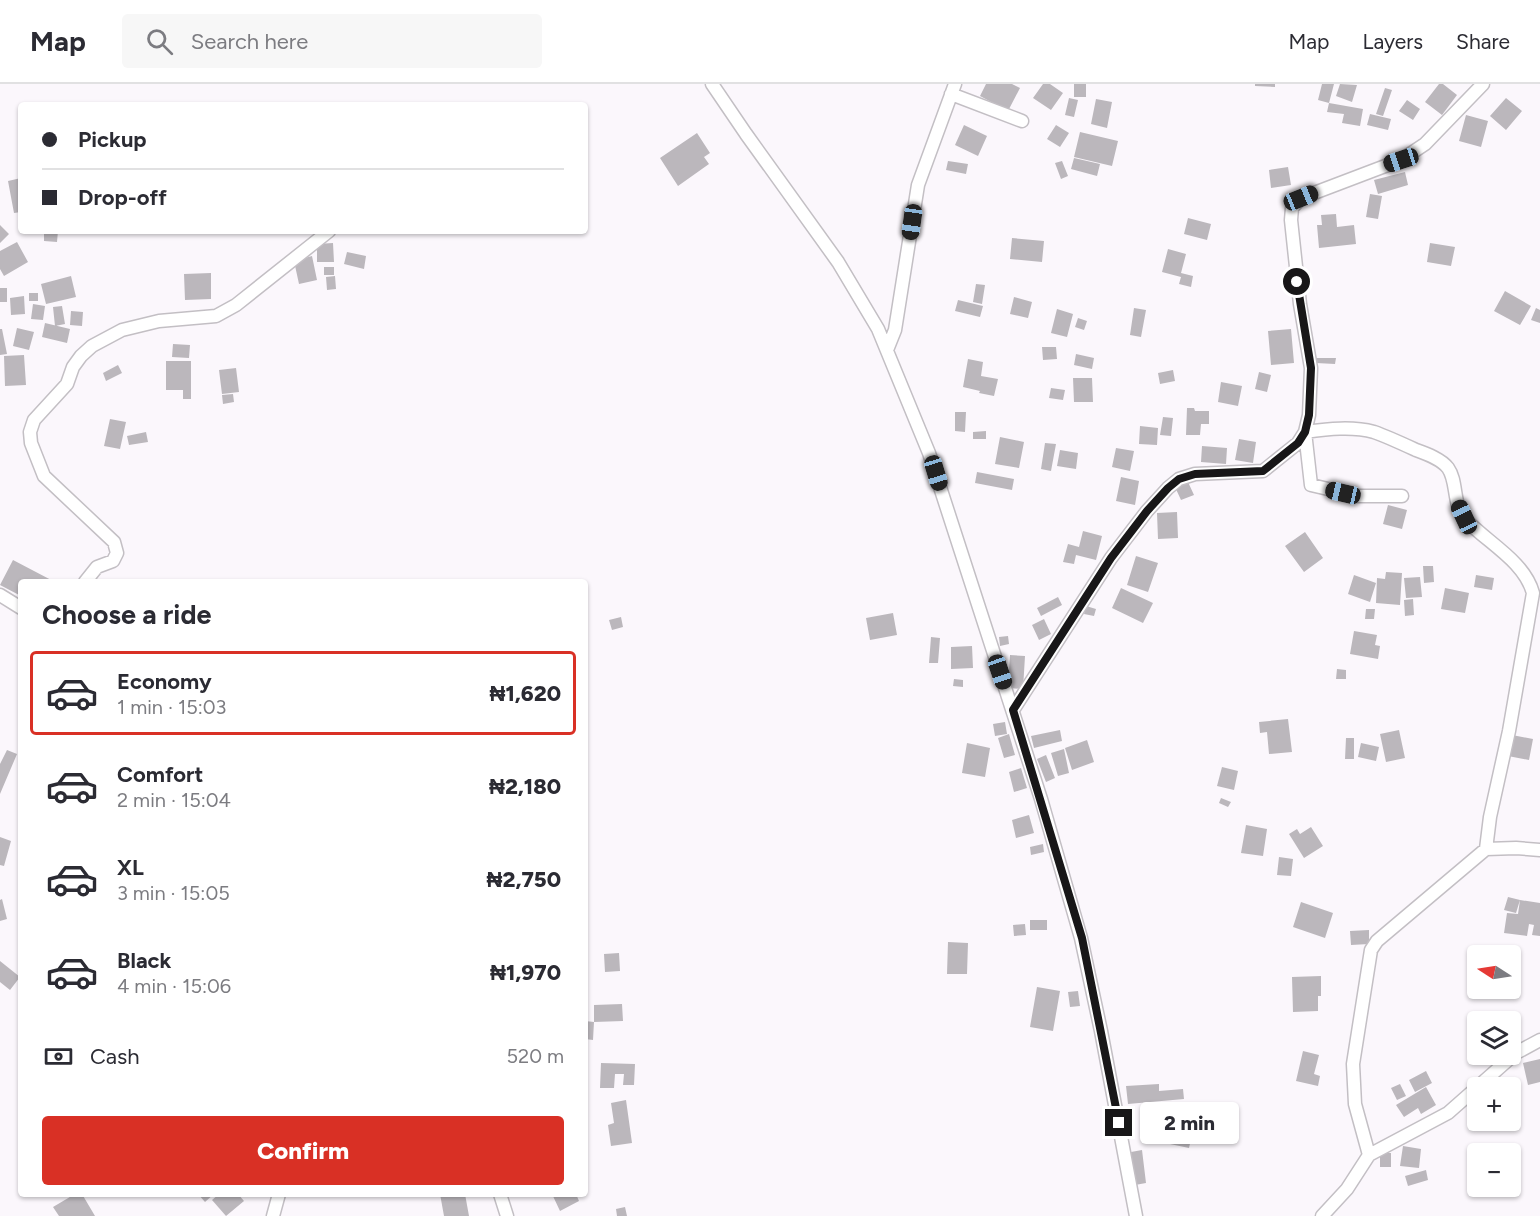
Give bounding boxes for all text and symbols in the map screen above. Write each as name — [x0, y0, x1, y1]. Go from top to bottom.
search box — [122, 14, 542, 68]
text: Map — [30, 24, 86, 58]
icon: search — [143, 25, 176, 58]
text: Search here — [191, 28, 308, 55]
text: Map — [1289, 29, 1329, 54]
text: Layers — [1362, 29, 1423, 54]
text: Share — [1456, 29, 1510, 54]
text: Pickup — [78, 126, 147, 153]
car — [1381, 146, 1421, 174]
car — [1281, 183, 1321, 213]
text: Drop-off — [78, 184, 167, 211]
car — [901, 203, 923, 241]
route start — [1283, 268, 1310, 295]
car — [922, 453, 950, 493]
car — [1323, 480, 1363, 506]
car — [1448, 497, 1480, 537]
text: Choose a ride — [42, 598, 211, 631]
car — [986, 652, 1014, 692]
icon: car — [45, 666, 99, 720]
text: Economy — [117, 668, 212, 695]
text: ₦1,620 — [490, 680, 561, 707]
text: 1 min · 15:03 — [117, 695, 227, 719]
icon: car — [45, 759, 99, 813]
text: Comfort — [117, 761, 203, 788]
text: ₦2,180 — [489, 773, 561, 800]
text: 2 min · 15:04 — [117, 788, 231, 812]
icon: car — [45, 852, 99, 906]
text: XL — [117, 854, 144, 881]
text: ₦2,750 — [487, 866, 561, 893]
text: 3 min · 15:05 — [117, 881, 230, 905]
icon: car — [45, 945, 99, 999]
north arrow — [1467, 945, 1521, 999]
map controls — [1467, 945, 1521, 1197]
text: Black — [117, 947, 171, 974]
text: ₦1,970 — [490, 959, 561, 986]
text: 4 min · 15:06 — [117, 974, 231, 998]
button: layers — [1467, 1011, 1521, 1065]
icon: cash — [42, 1040, 75, 1073]
text: Cash — [90, 1043, 140, 1070]
text: 520 m — [507, 1044, 564, 1068]
button: + — [1467, 1077, 1521, 1131]
callout: 2 min — [1140, 1102, 1239, 1144]
route end — [1105, 1109, 1132, 1136]
text: 2 min — [1164, 1111, 1215, 1135]
button: Confirm — [42, 1116, 564, 1185]
button: − — [1467, 1143, 1521, 1197]

